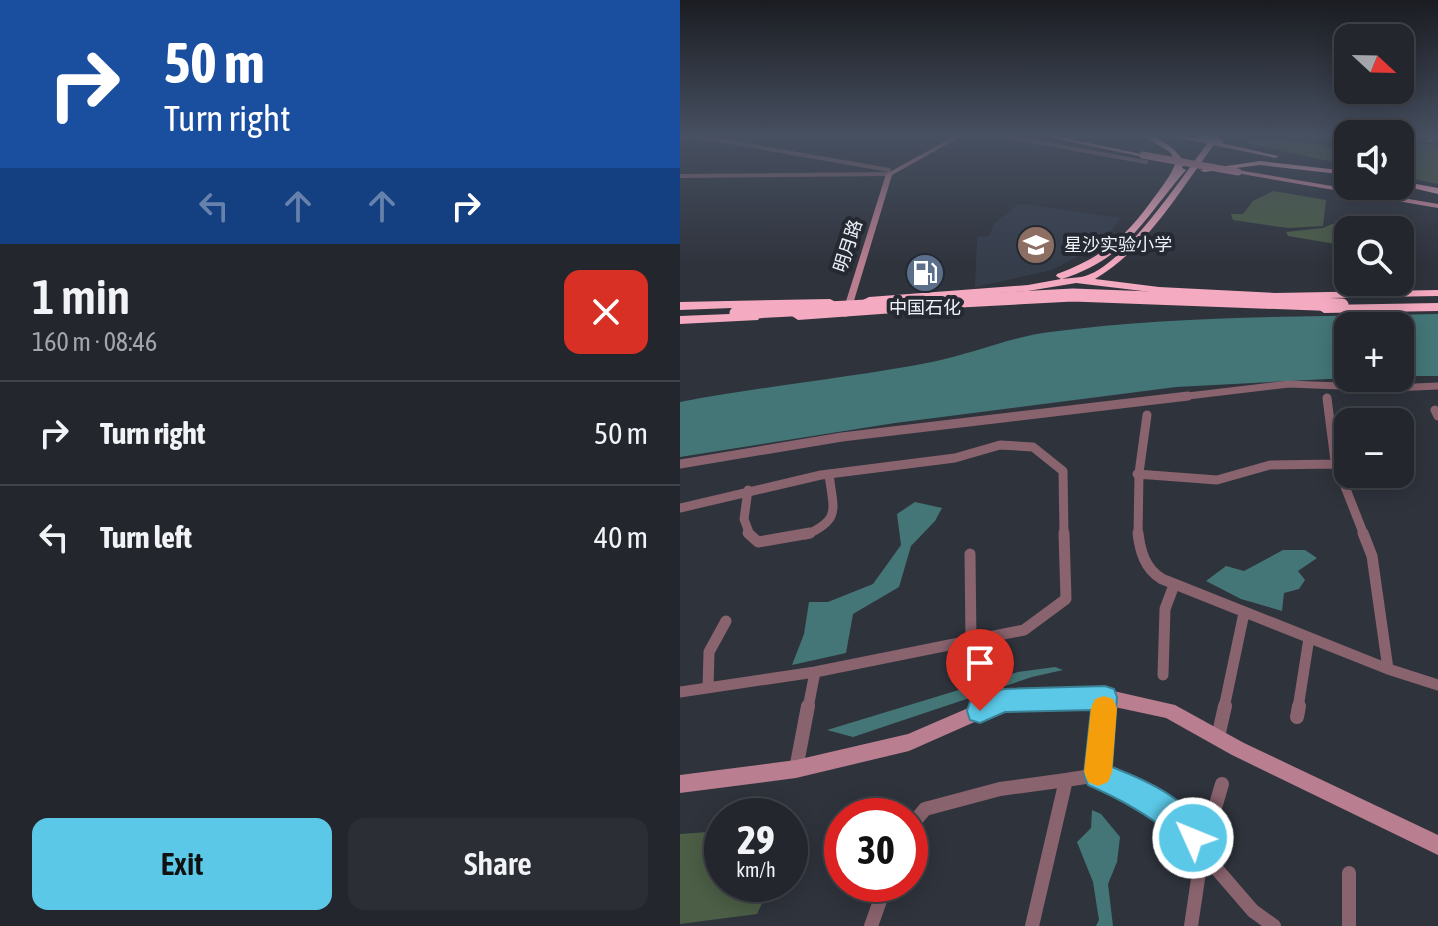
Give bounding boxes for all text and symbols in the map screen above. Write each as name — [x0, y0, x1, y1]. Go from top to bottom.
north arrow — [1334, 24, 1414, 104]
map controls — [1334, 24, 1414, 488]
text: 50 m — [164, 31, 265, 95]
icon: right — [32, 32, 136, 136]
text: Turn right — [164, 97, 291, 139]
button: sound — [1334, 120, 1414, 200]
icon: left — [192, 184, 236, 228]
icon: ahead — [276, 184, 320, 228]
icon: ahead — [360, 184, 404, 228]
icon: right — [444, 184, 488, 228]
button: search — [1334, 216, 1414, 296]
street label: 明月路 — [829, 217, 866, 275]
school or university icon: 星沙实验小学 — [1015, 224, 1057, 266]
place label: 星沙实验小学 — [1064, 234, 1172, 255]
fuel station icon: 中国石化 — [904, 252, 946, 294]
text: 1 min — [32, 269, 130, 324]
button: close — [564, 270, 648, 354]
place label: 中国石化 — [889, 297, 961, 318]
button: + — [1334, 312, 1414, 392]
text: 160 m · 08:46 — [32, 327, 157, 357]
button: − — [1334, 408, 1414, 488]
icon: right — [32, 411, 76, 455]
text: Turn right — [100, 416, 206, 450]
text: 50 m — [594, 416, 648, 450]
icon: left — [32, 515, 76, 559]
text: Turn left — [100, 520, 192, 554]
text: 40 m — [594, 520, 648, 554]
pin — [946, 629, 1014, 711]
icon: arrive — [958, 641, 1002, 685]
position arrow — [1151, 796, 1235, 880]
speed limit sign: 30 — [824, 798, 928, 902]
text: 29 — [737, 817, 775, 862]
button: Exit — [32, 818, 332, 910]
button: Share — [348, 818, 648, 910]
text: km/h — [736, 858, 776, 881]

